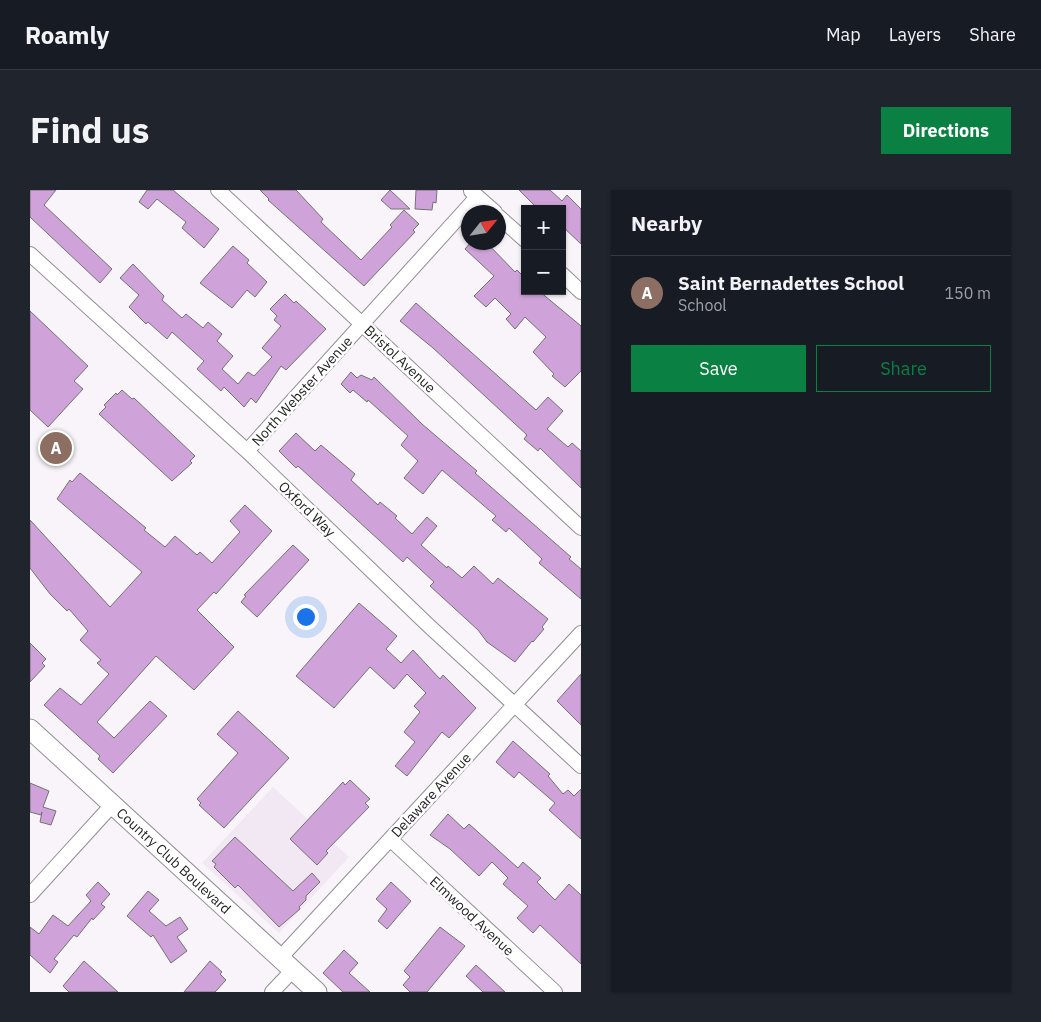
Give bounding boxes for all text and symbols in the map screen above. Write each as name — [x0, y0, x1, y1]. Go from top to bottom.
text: Roamly — [25, 19, 109, 51]
text: Map — [826, 23, 861, 46]
text: Layers — [889, 23, 941, 46]
text: Share — [969, 23, 1016, 46]
text: Find us — [30, 107, 149, 153]
button: Directions — [881, 107, 1011, 154]
north arrow — [461, 205, 506, 250]
map controls — [521, 205, 566, 295]
button: + — [521, 205, 566, 250]
text: Nearby — [631, 209, 702, 237]
button: − — [521, 250, 566, 295]
text: Saint Bernadettes School — [678, 271, 904, 295]
text: A — [642, 283, 652, 303]
text: 150 m — [944, 283, 991, 303]
text: School — [678, 295, 727, 315]
street label: Bristol Avenue — [361, 321, 440, 397]
street label: North Webster Avenue — [248, 332, 356, 450]
button: Save — [631, 345, 806, 392]
button: Share — [816, 345, 991, 392]
pin: A — [40, 429, 72, 467]
street label: Oxford Way — [275, 477, 339, 541]
your location — [293, 604, 319, 630]
street label: Delaware Avenue — [387, 749, 475, 841]
street label: Country Club Boulevard — [113, 804, 235, 918]
street label: Elmwood Avenue — [426, 872, 518, 960]

